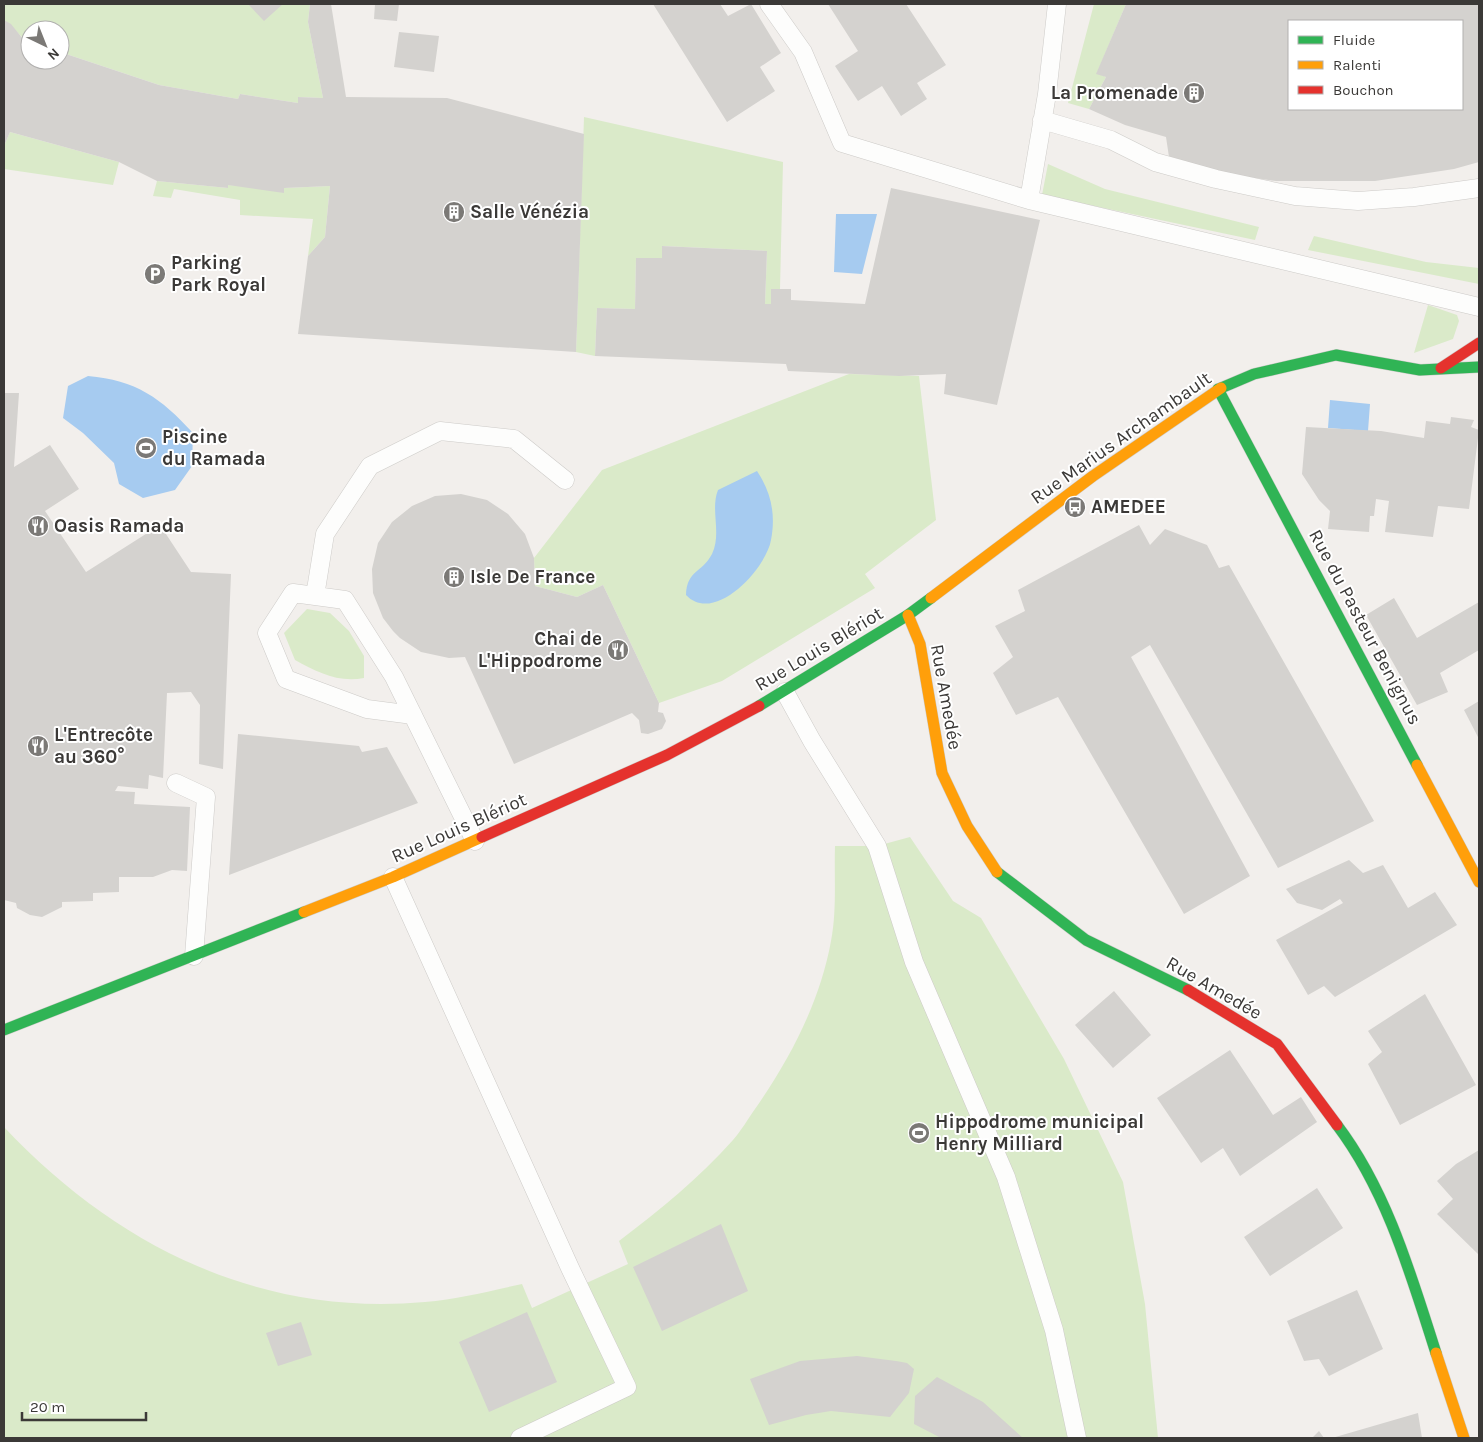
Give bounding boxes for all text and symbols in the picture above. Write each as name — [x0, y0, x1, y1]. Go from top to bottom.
north arrow — [20, 20, 70, 70]
legend — [1288, 20, 1463, 110]
text: Fluide — [1333, 31, 1375, 49]
text: N — [44, 44, 63, 64]
text: Ralenti — [1333, 56, 1382, 74]
building icon: La Promenade — [1182, 81, 1206, 105]
text: Bouchon — [1333, 81, 1394, 99]
place label: La Promenade — [1051, 82, 1178, 104]
building icon: Salle Vénézia — [442, 200, 466, 224]
place label: Salle Vénézia — [470, 201, 589, 223]
place label: Parking Park Royal — [171, 252, 266, 296]
parking icon: Parking Park Royal — [143, 262, 167, 286]
street label: Rue Marius Archambault — [1026, 367, 1216, 509]
place label: Piscine du Ramada — [162, 426, 266, 470]
sports icon: Piscine du Ramada — [134, 436, 158, 460]
bus stop icon: AMEDEE — [1063, 495, 1087, 519]
place label: AMEDEE — [1091, 496, 1166, 518]
restaurant icon: Oasis Ramada — [26, 514, 50, 538]
place label: Oasis Ramada — [54, 515, 184, 537]
street label: Rue du Pasteur Benignus — [1304, 526, 1426, 728]
building icon: Isle De France — [442, 565, 466, 589]
place label: Isle De France — [470, 566, 595, 588]
street label: Rue Louis Blériot — [751, 602, 887, 696]
place label: Chai de L'Hippodrome — [478, 628, 602, 672]
restaurant icon: Chai de L'Hippodrome — [606, 638, 630, 662]
street label: Rue Amedée — [926, 643, 966, 751]
place label: L'Entrecôte au 360° — [54, 724, 153, 768]
restaurant icon: L'Entrecôte au 360° — [26, 734, 50, 758]
street label: Rue Louis Blériot — [388, 788, 530, 868]
street label: Rue Amedée — [1162, 952, 1266, 1024]
place label: Hippodrome municipal Henry Milliard — [935, 1111, 1144, 1155]
sports icon: Hippodrome municipal Henry Milliard — [907, 1121, 931, 1145]
scale bar — [22, 1390, 146, 1422]
text: 20 m — [30, 1398, 65, 1416]

